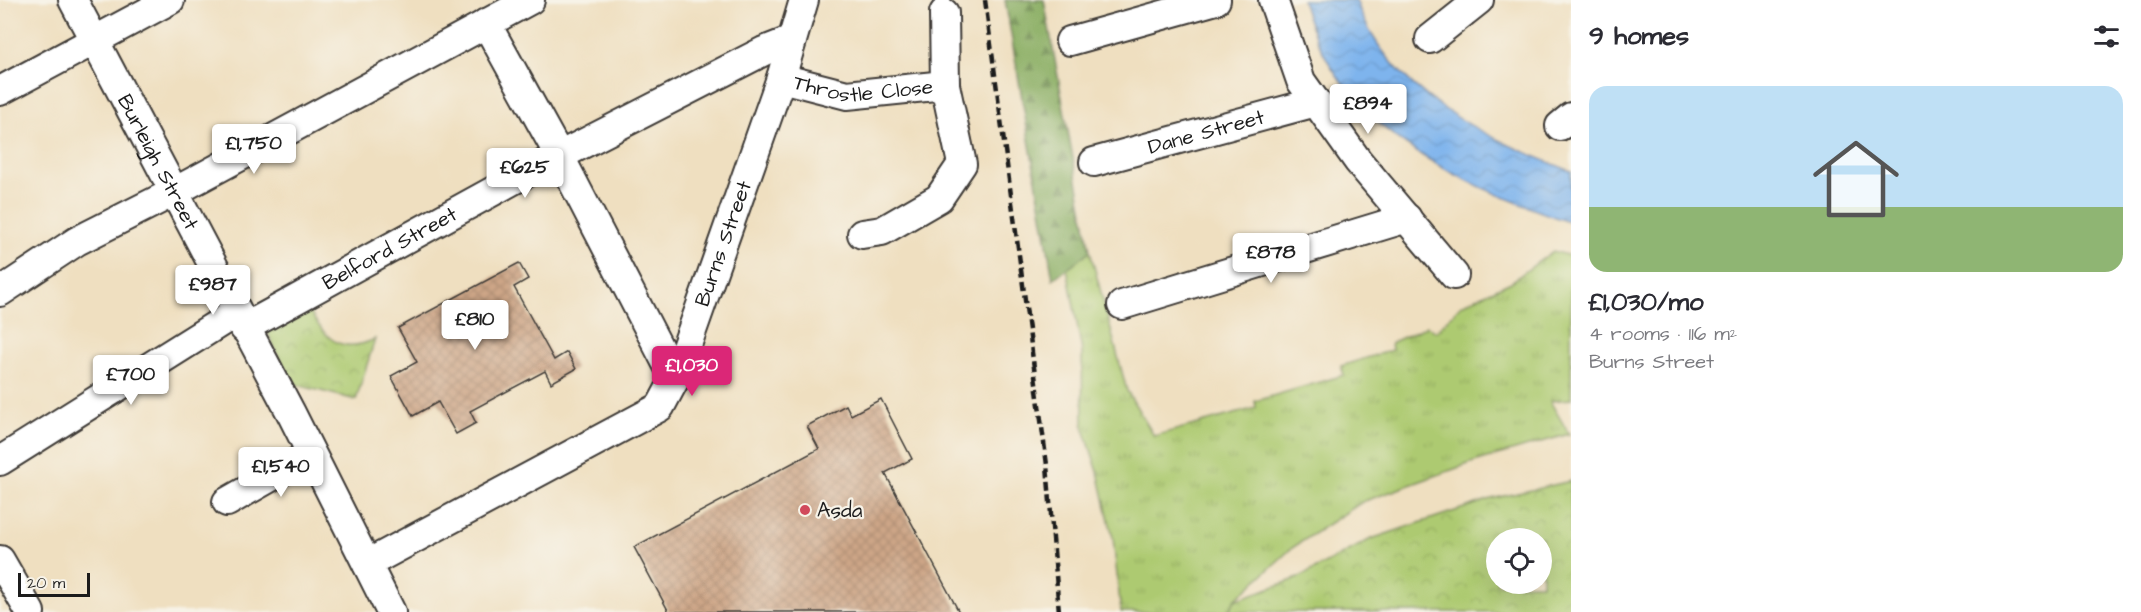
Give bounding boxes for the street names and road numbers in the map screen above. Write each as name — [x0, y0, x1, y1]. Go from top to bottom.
street label: Throstle Close — [790, 68, 934, 110]
street label: Burleigh Street — [110, 89, 206, 235]
street label: Dane Street — [1145, 103, 1268, 162]
street label: Burns Street — [688, 176, 759, 310]
street label: Belford Street — [317, 200, 463, 297]

